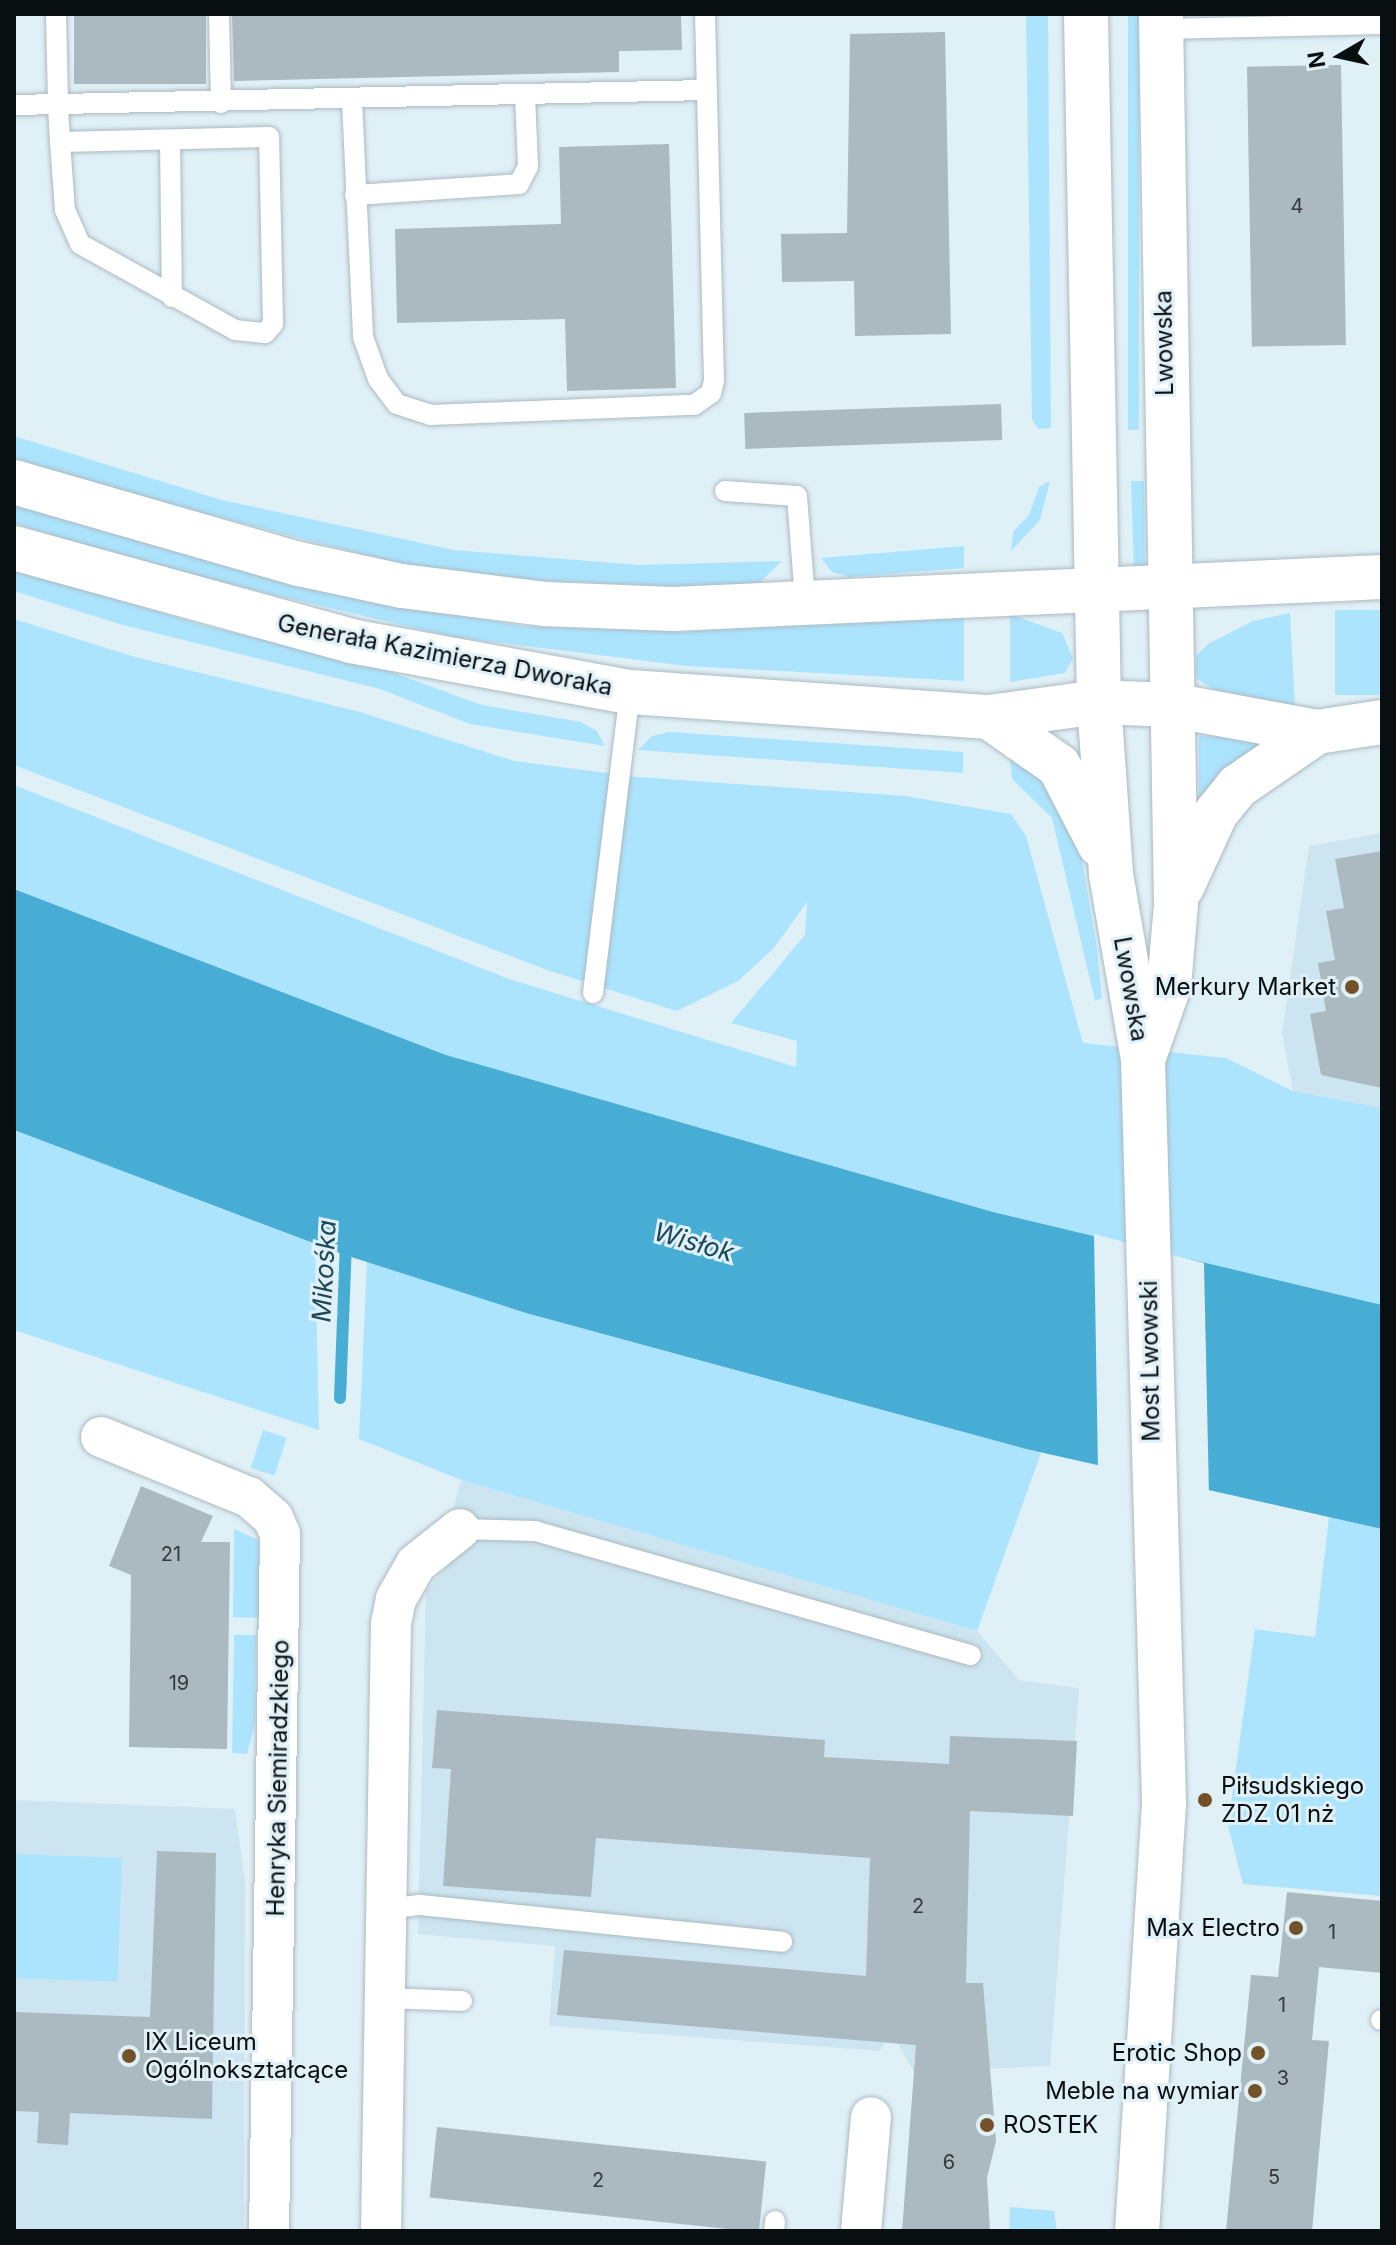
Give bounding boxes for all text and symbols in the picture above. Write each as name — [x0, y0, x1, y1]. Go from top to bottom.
north arrow — [1300, 16, 1380, 96]
text: N — [1302, 49, 1330, 70]
house number: 4 — [1291, 194, 1303, 218]
street label: Lwowska — [1149, 290, 1179, 396]
street label: Generała Kazimierza Dworaka — [275, 608, 615, 702]
street label: Lwowska — [1108, 934, 1154, 1044]
place label: Merkury Market — [1155, 973, 1336, 1001]
marker: Merkury Market — [1343, 978, 1361, 996]
water label: Wisłok — [650, 1216, 738, 1268]
water label: Mikośka — [306, 1219, 342, 1323]
street label: Most Lwowski — [1134, 1280, 1166, 1442]
house number: 21 — [161, 1542, 181, 1566]
street label: Henryka Siemiradzkiego — [261, 1639, 295, 1917]
house number: 19 — [169, 1671, 189, 1695]
place label: Piłsudskiego ZDZ 01 nż — [1221, 1772, 1364, 1828]
marker: Piłsudskiego ZDZ 01 nż — [1196, 1791, 1214, 1809]
house number: 2 — [912, 1894, 924, 1918]
place label: Max Electro — [1146, 1914, 1280, 1942]
marker: Max Electro — [1287, 1919, 1305, 1937]
house number: 1 — [1328, 1920, 1336, 1944]
house number: 1 — [1278, 1993, 1286, 2017]
place label: IX Liceum Ogólnokształcące — [145, 2028, 348, 2084]
place label: Erotic Shop — [1112, 2039, 1242, 2067]
marker: Erotic Shop — [1249, 2044, 1267, 2062]
marker: IX Liceum Ogólnokształcące — [120, 2047, 138, 2065]
house number: 3 — [1277, 2066, 1289, 2090]
place label: Meble na wymiar — [1045, 2077, 1239, 2105]
marker: Meble na wymiar — [1246, 2082, 1264, 2100]
place label: ROSTEK — [1003, 2111, 1098, 2139]
marker: ROSTEK — [978, 2116, 996, 2134]
house number: 6 — [943, 2150, 955, 2174]
house number: 5 — [1268, 2165, 1280, 2189]
house number: 2 — [592, 2168, 604, 2192]

